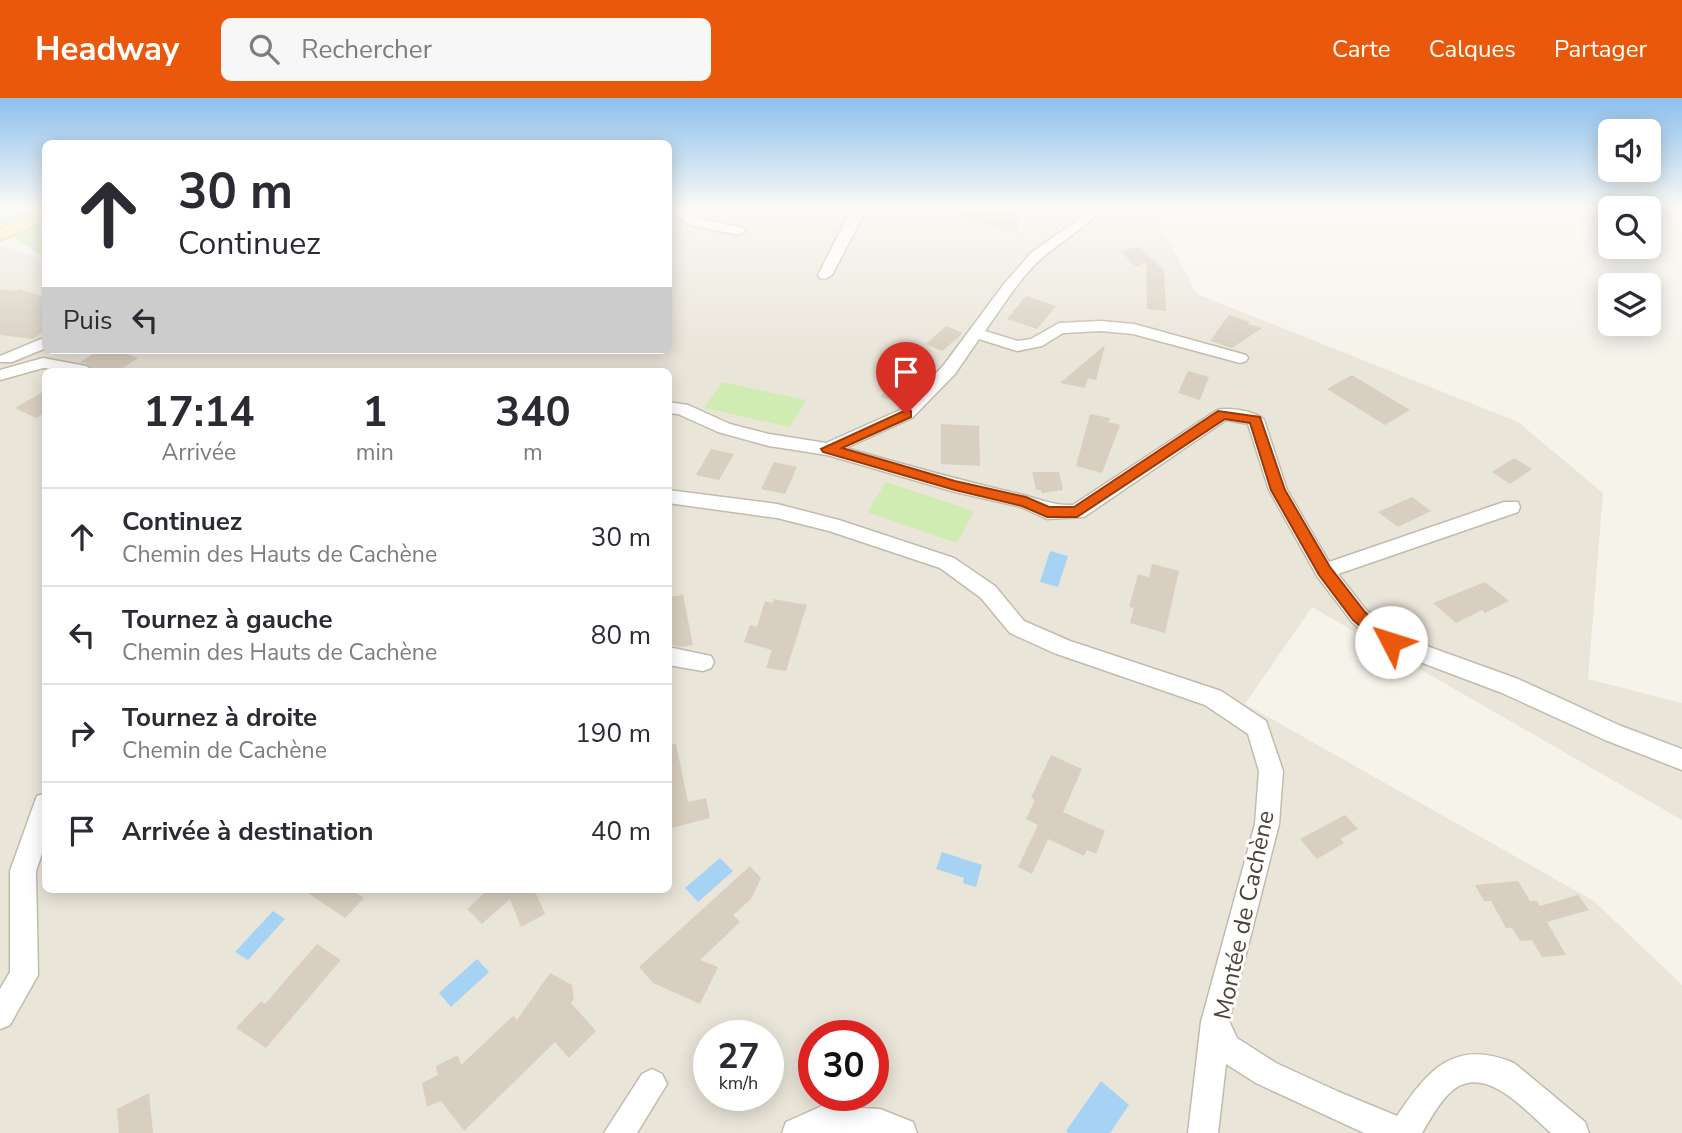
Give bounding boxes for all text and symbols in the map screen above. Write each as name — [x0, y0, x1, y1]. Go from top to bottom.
search box — [221, 18, 711, 81]
text: Headway — [35, 27, 179, 72]
icon: search — [245, 30, 283, 68]
text: Rechercher — [301, 32, 432, 67]
text: Carte — [1332, 33, 1391, 65]
text: Calques — [1429, 33, 1516, 65]
text: Partager — [1554, 33, 1647, 65]
map controls — [1598, 119, 1661, 336]
button: sound — [1598, 119, 1661, 182]
text: 30 m — [178, 158, 293, 225]
icon: ahead — [63, 168, 154, 259]
button: search — [1598, 196, 1661, 259]
text: Continuez — [178, 222, 321, 265]
button: layers — [1598, 273, 1661, 336]
icon: left — [126, 301, 164, 339]
text: Puis — [63, 303, 112, 338]
pin — [876, 342, 936, 414]
icon: arrive — [887, 353, 925, 391]
text: 17:14 — [143, 384, 254, 441]
text: 1 — [362, 384, 387, 441]
text: 340 — [495, 384, 571, 441]
text: Arrivée — [162, 437, 236, 468]
text: min — [356, 437, 394, 468]
text: m — [523, 437, 543, 468]
text: Continuez — [122, 504, 242, 539]
icon: ahead — [63, 518, 101, 556]
text: 30 m — [591, 520, 651, 555]
text: Chemin des Hauts de Cachène — [122, 539, 437, 570]
text: Tournez à gauche — [122, 602, 333, 637]
position arrow — [1354, 605, 1428, 679]
icon: left — [63, 616, 101, 654]
text: 80 m — [591, 618, 651, 653]
text: Chemin des Hauts de Cachène — [122, 637, 437, 668]
text: Tournez à droite — [122, 700, 317, 735]
icon: right — [63, 714, 101, 752]
text: 190 m — [575, 716, 651, 751]
text: Chemin de Cachène — [122, 735, 327, 766]
street label: Montée de Cachène — [1206, 808, 1282, 1022]
icon: arrive — [63, 812, 101, 850]
text: Arrivée à destination — [122, 814, 373, 849]
text: 40 m — [591, 814, 651, 849]
speed limit sign: 30 — [798, 1020, 889, 1111]
text: 27 — [717, 1033, 760, 1080]
text: km/h — [719, 1071, 758, 1095]

